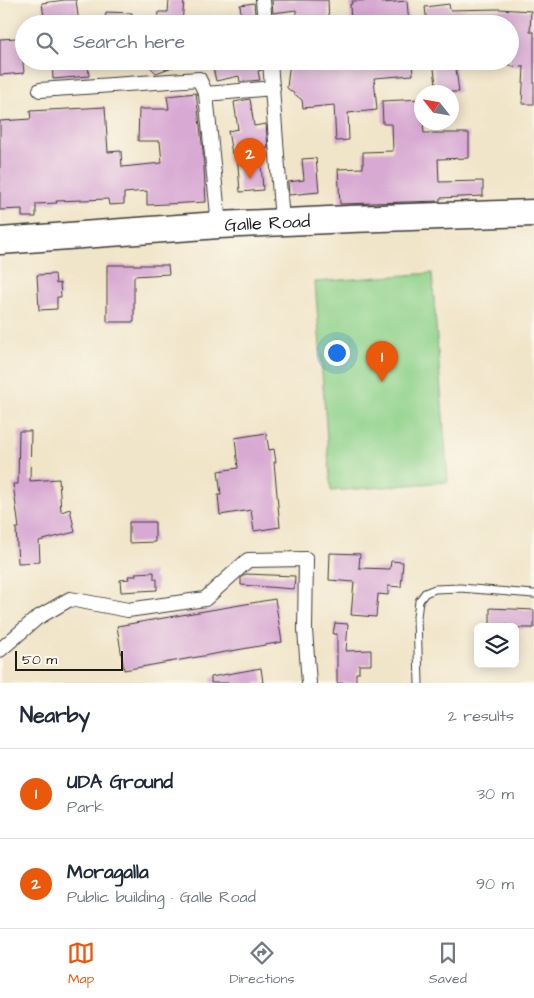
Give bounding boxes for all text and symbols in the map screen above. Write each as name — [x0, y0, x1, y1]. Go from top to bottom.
search box — [15, 15, 519, 70]
icon: search — [33, 29, 61, 57]
text: Search here — [73, 29, 185, 56]
north arrow — [414, 85, 459, 130]
pin: 2 — [234, 138, 266, 179]
street label: Galle Road — [224, 209, 311, 238]
your location — [324, 340, 350, 366]
pin: 1 — [366, 341, 398, 382]
map controls — [474, 623, 519, 668]
button: layers — [474, 623, 519, 668]
scale bar — [15, 648, 122, 671]
text: 50 m — [22, 650, 57, 670]
text: Nearby — [20, 701, 90, 730]
text: 2 results — [448, 705, 514, 727]
text: UDA Ground — [67, 769, 173, 796]
text: 1 — [35, 783, 37, 805]
text: 30 m — [477, 783, 514, 805]
text: Park — [67, 796, 104, 818]
text: Moragalla — [67, 859, 149, 886]
text: 2 — [31, 873, 41, 895]
text: 90 m — [476, 873, 514, 895]
text: Public building · Galle Road — [67, 886, 256, 908]
tab: Map — [67, 939, 95, 989]
tab: Directions — [229, 939, 294, 989]
tab: Saved — [429, 939, 467, 989]

